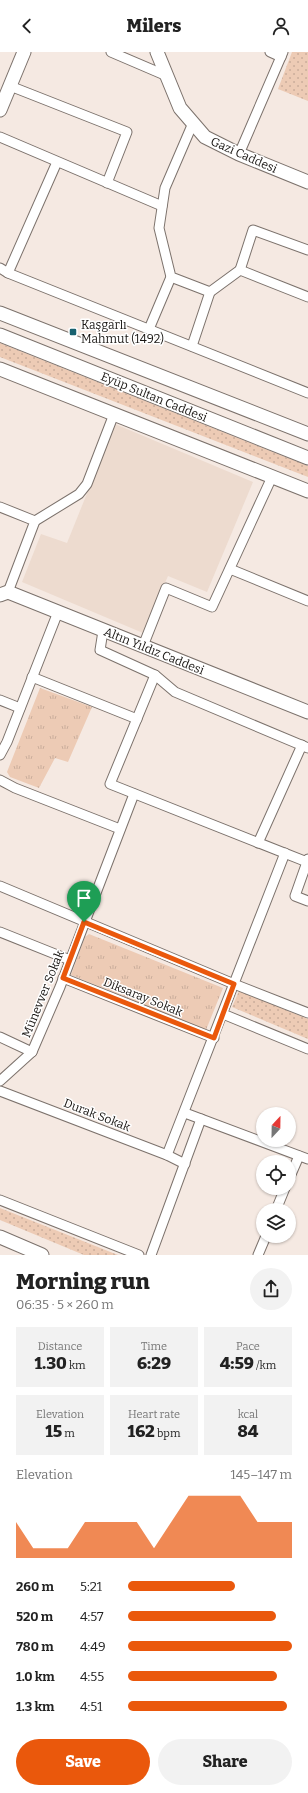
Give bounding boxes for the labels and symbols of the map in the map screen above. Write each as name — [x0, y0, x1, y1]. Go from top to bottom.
street label: Gazi Caddesi — [209, 134, 280, 176]
place label: Kaşgarlı Mahmut (1492) — [81, 318, 164, 346]
marker: Kaşgarlı Mahmut (1492) — [68, 327, 78, 337]
street label: Eyüp Sultan Caddesi — [99, 369, 210, 425]
street label: Altın Yıldız Caddesi — [102, 625, 206, 678]
pin — [67, 881, 101, 922]
street label: Münevver Sokak — [19, 948, 67, 1040]
street label: Diksaray Sokak — [101, 975, 185, 1019]
street label: Durak Sokak — [62, 1096, 133, 1134]
north arrow — [256, 1107, 296, 1147]

